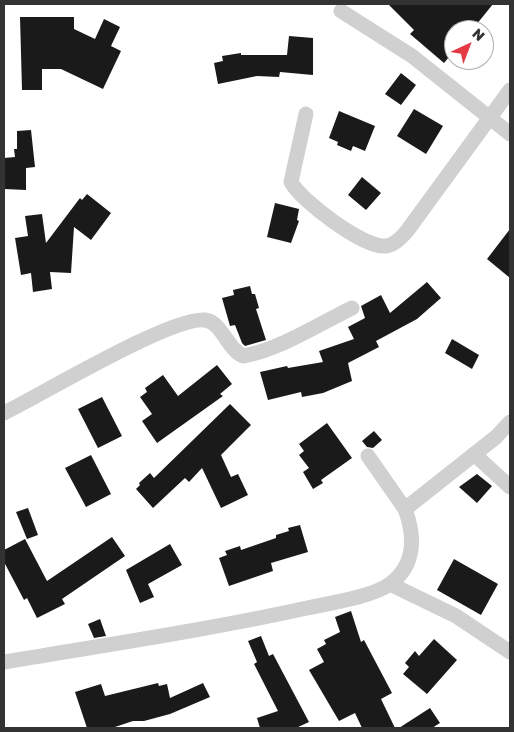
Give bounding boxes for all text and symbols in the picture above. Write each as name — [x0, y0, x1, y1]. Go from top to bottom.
north arrow — [444, 20, 494, 70]
text: N — [469, 25, 489, 44]

